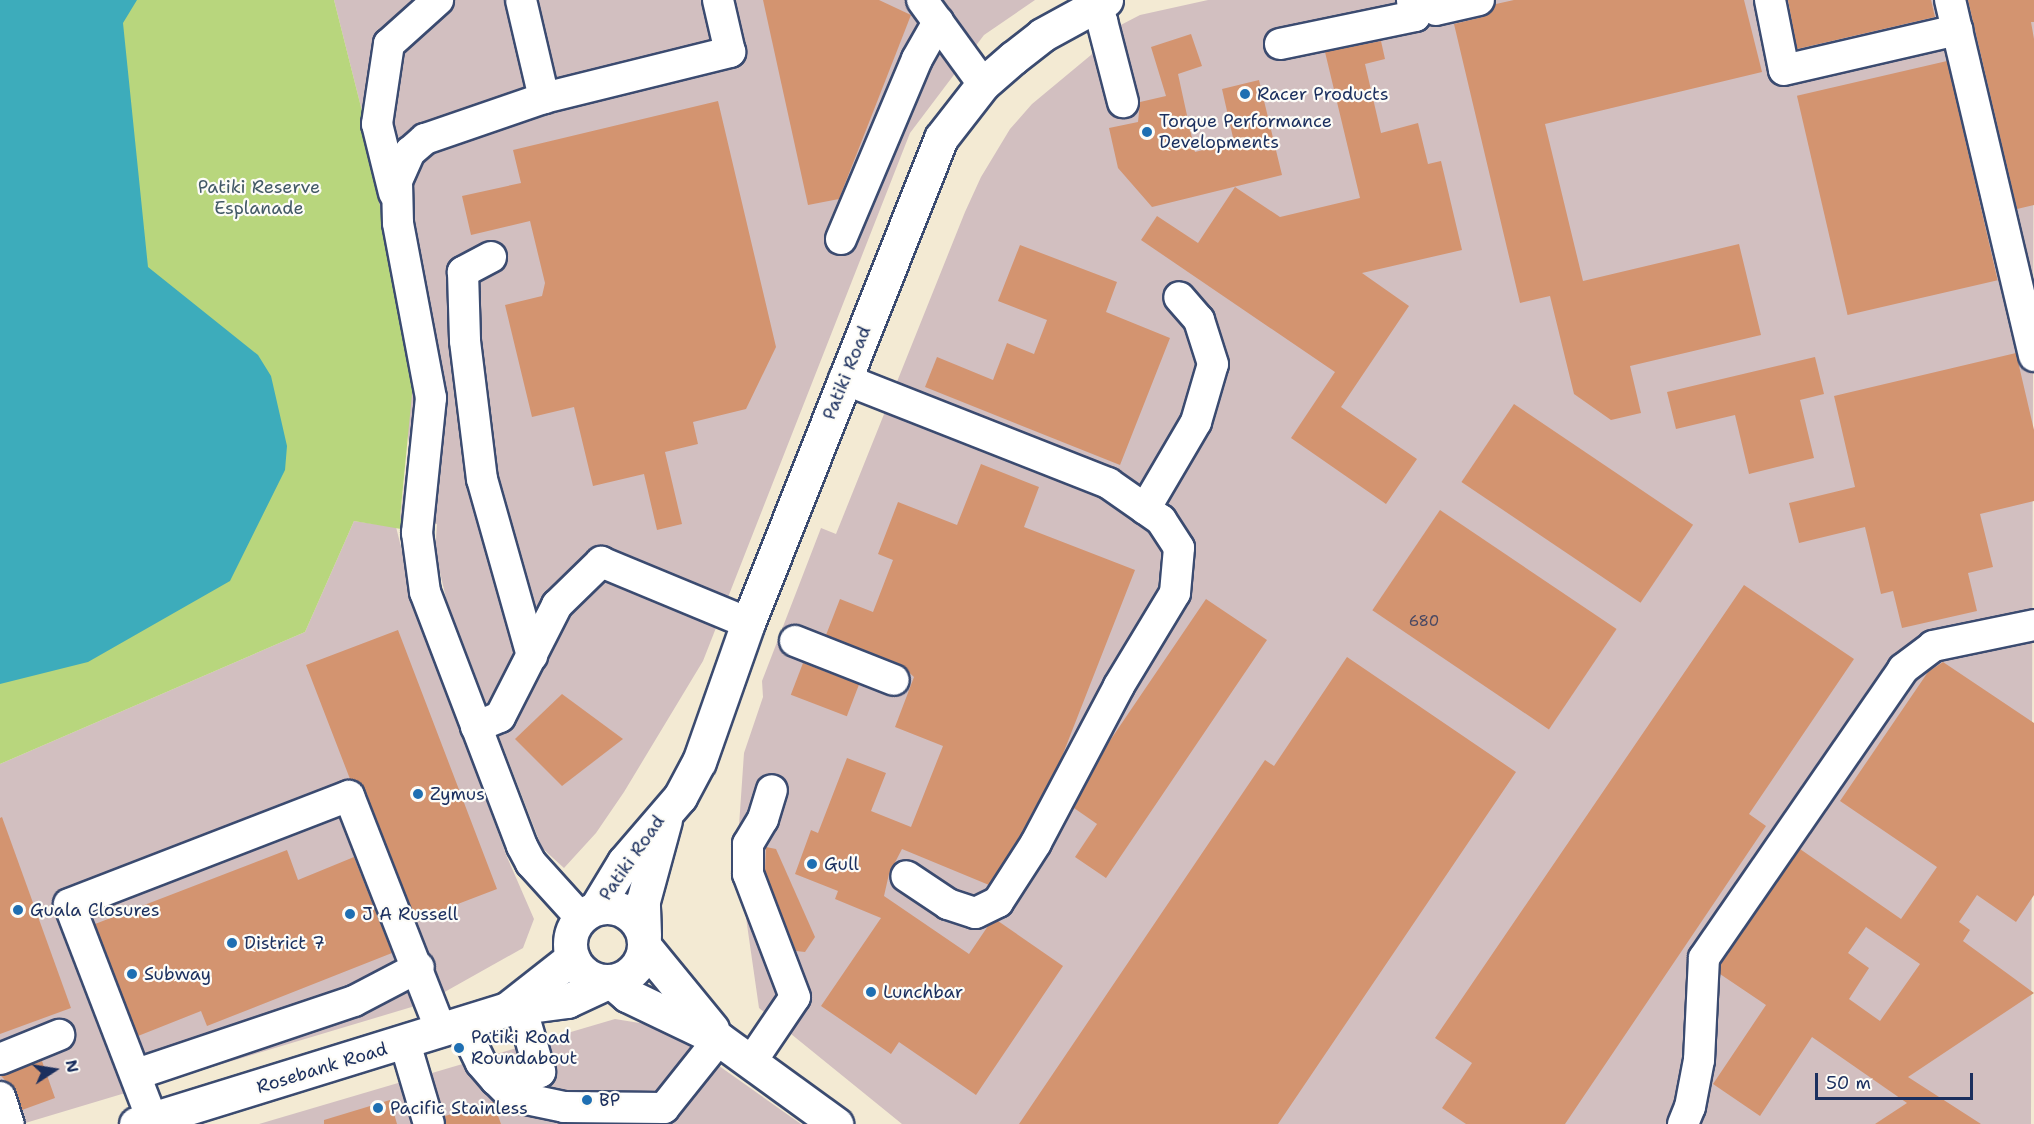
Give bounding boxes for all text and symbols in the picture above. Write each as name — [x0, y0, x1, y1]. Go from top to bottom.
place label: Racer Products — [1257, 83, 1389, 105]
marker: Racer Products — [1238, 87, 1252, 101]
place label: Torque Performance Developments — [1159, 111, 1332, 154]
marker: Torque Performance Developments — [1140, 125, 1154, 139]
park label: Patiki Reserve Esplanade — [198, 177, 320, 219]
street label: Patiki Road — [818, 323, 876, 423]
house number: 680 — [1409, 613, 1439, 631]
place label: Zymus — [430, 783, 485, 805]
marker: Zymus — [411, 787, 425, 801]
street label: Patiki Road — [595, 811, 669, 905]
place label: Gull — [824, 853, 859, 875]
marker: Gull — [805, 857, 819, 871]
place label: Guala Closures — [30, 899, 160, 921]
marker: Guala Closures — [11, 903, 25, 917]
place label: J A Russell — [362, 903, 458, 925]
marker: J A Russell — [343, 907, 357, 921]
place label: District 7 — [244, 932, 325, 954]
marker: District 7 — [225, 936, 239, 950]
place label: Subway — [144, 963, 211, 985]
marker: Subway — [125, 967, 139, 981]
place label: Lunchbar — [883, 981, 963, 1003]
marker: Lunchbar — [864, 985, 878, 999]
place label: Patiki Road Roundabout — [471, 1027, 577, 1070]
street label: Rosebank Road — [254, 1038, 390, 1098]
north arrow — [24, 1040, 84, 1100]
marker: Patiki Road Roundabout — [452, 1041, 466, 1055]
text: N — [61, 1058, 84, 1075]
scale bar — [1818, 1061, 1976, 1099]
text: 50 m — [1826, 1071, 1871, 1095]
place label: BP — [599, 1089, 620, 1111]
marker: BP — [580, 1093, 594, 1107]
place label: Pacific Stainless — [390, 1097, 528, 1119]
marker: Pacific Stainless — [371, 1101, 385, 1115]

